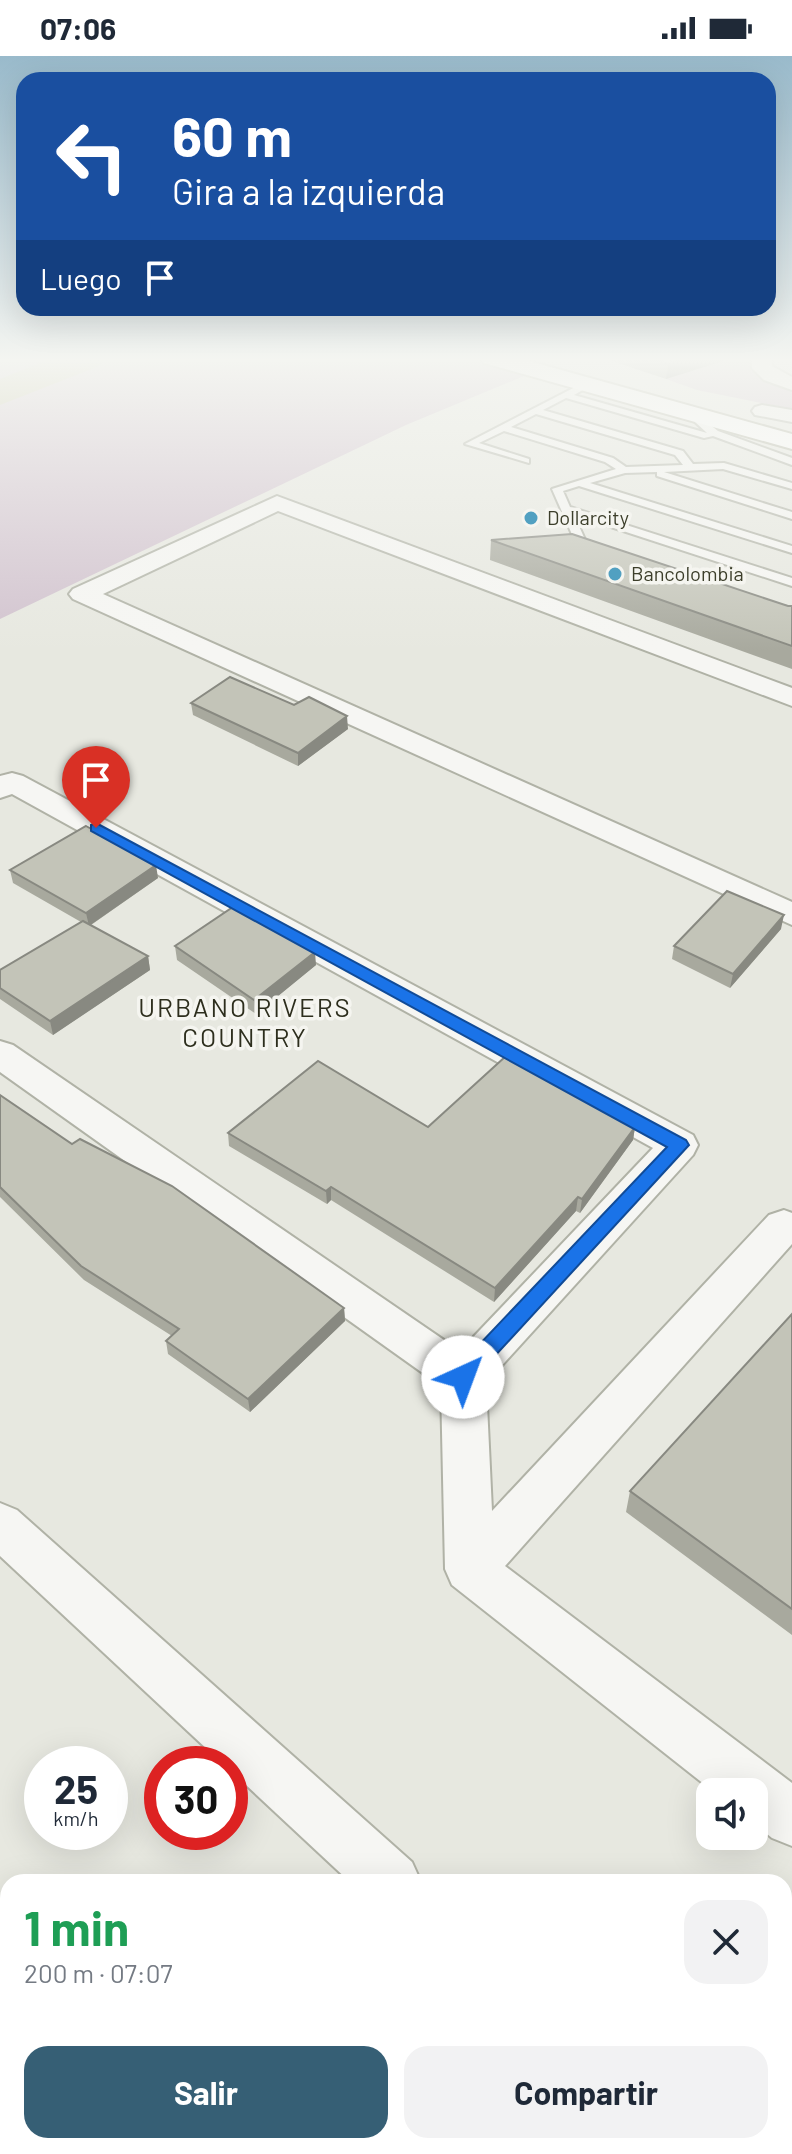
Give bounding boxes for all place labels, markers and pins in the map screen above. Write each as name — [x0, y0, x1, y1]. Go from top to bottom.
place label: Dollarcity — [547, 505, 629, 529]
marker: Dollarcity — [522, 509, 540, 527]
place label: Bancolombia — [631, 561, 744, 585]
marker: Bancolombia — [606, 565, 624, 583]
pin — [62, 746, 130, 828]

